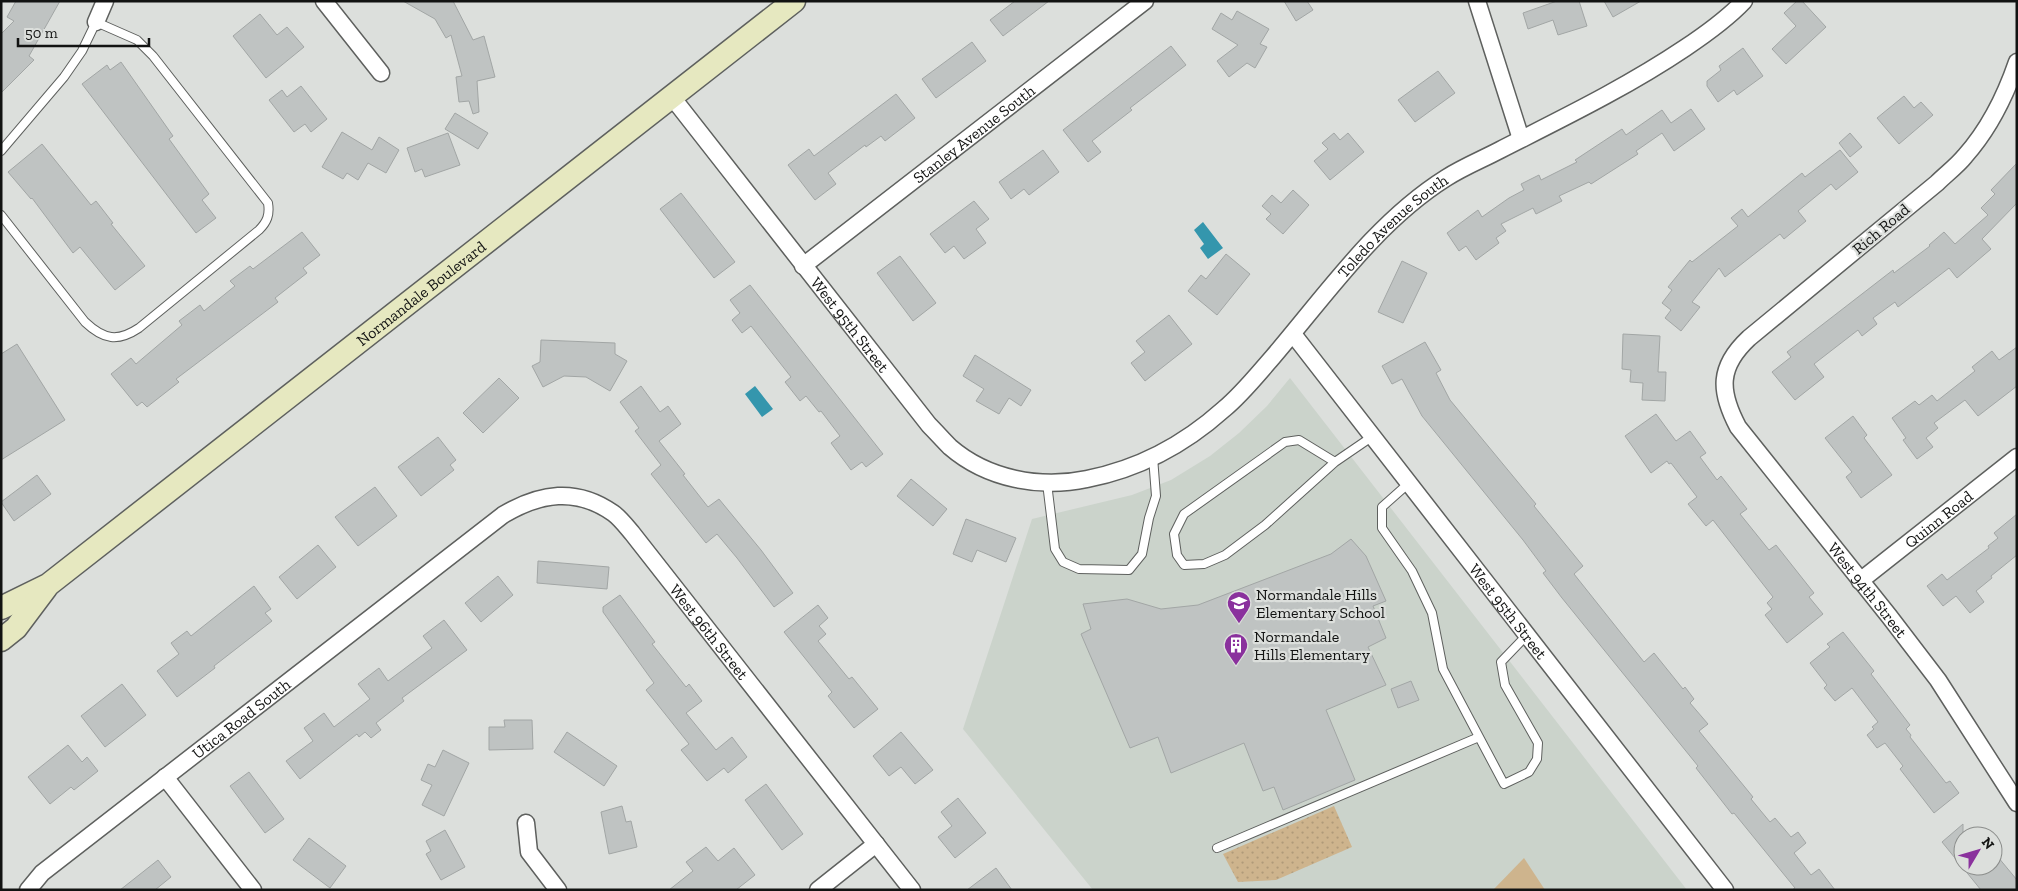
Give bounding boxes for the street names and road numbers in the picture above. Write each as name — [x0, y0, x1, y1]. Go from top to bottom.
street label: Stanley Avenue South — [909, 81, 1038, 187]
street label: Toledo Avenue South — [1333, 170, 1451, 281]
street label: Rich Road — [1849, 200, 1914, 258]
street label: Normandale Boulevard — [353, 236, 490, 349]
street label: West 95th Street — [807, 273, 893, 376]
street label: Quinn Road — [1901, 486, 1977, 552]
street label: West 94th Street — [1824, 538, 1911, 641]
street label: West 95th Street — [1465, 560, 1551, 663]
street label: West 96th Street — [666, 580, 753, 683]
street label: Utica Road South — [188, 674, 294, 763]

